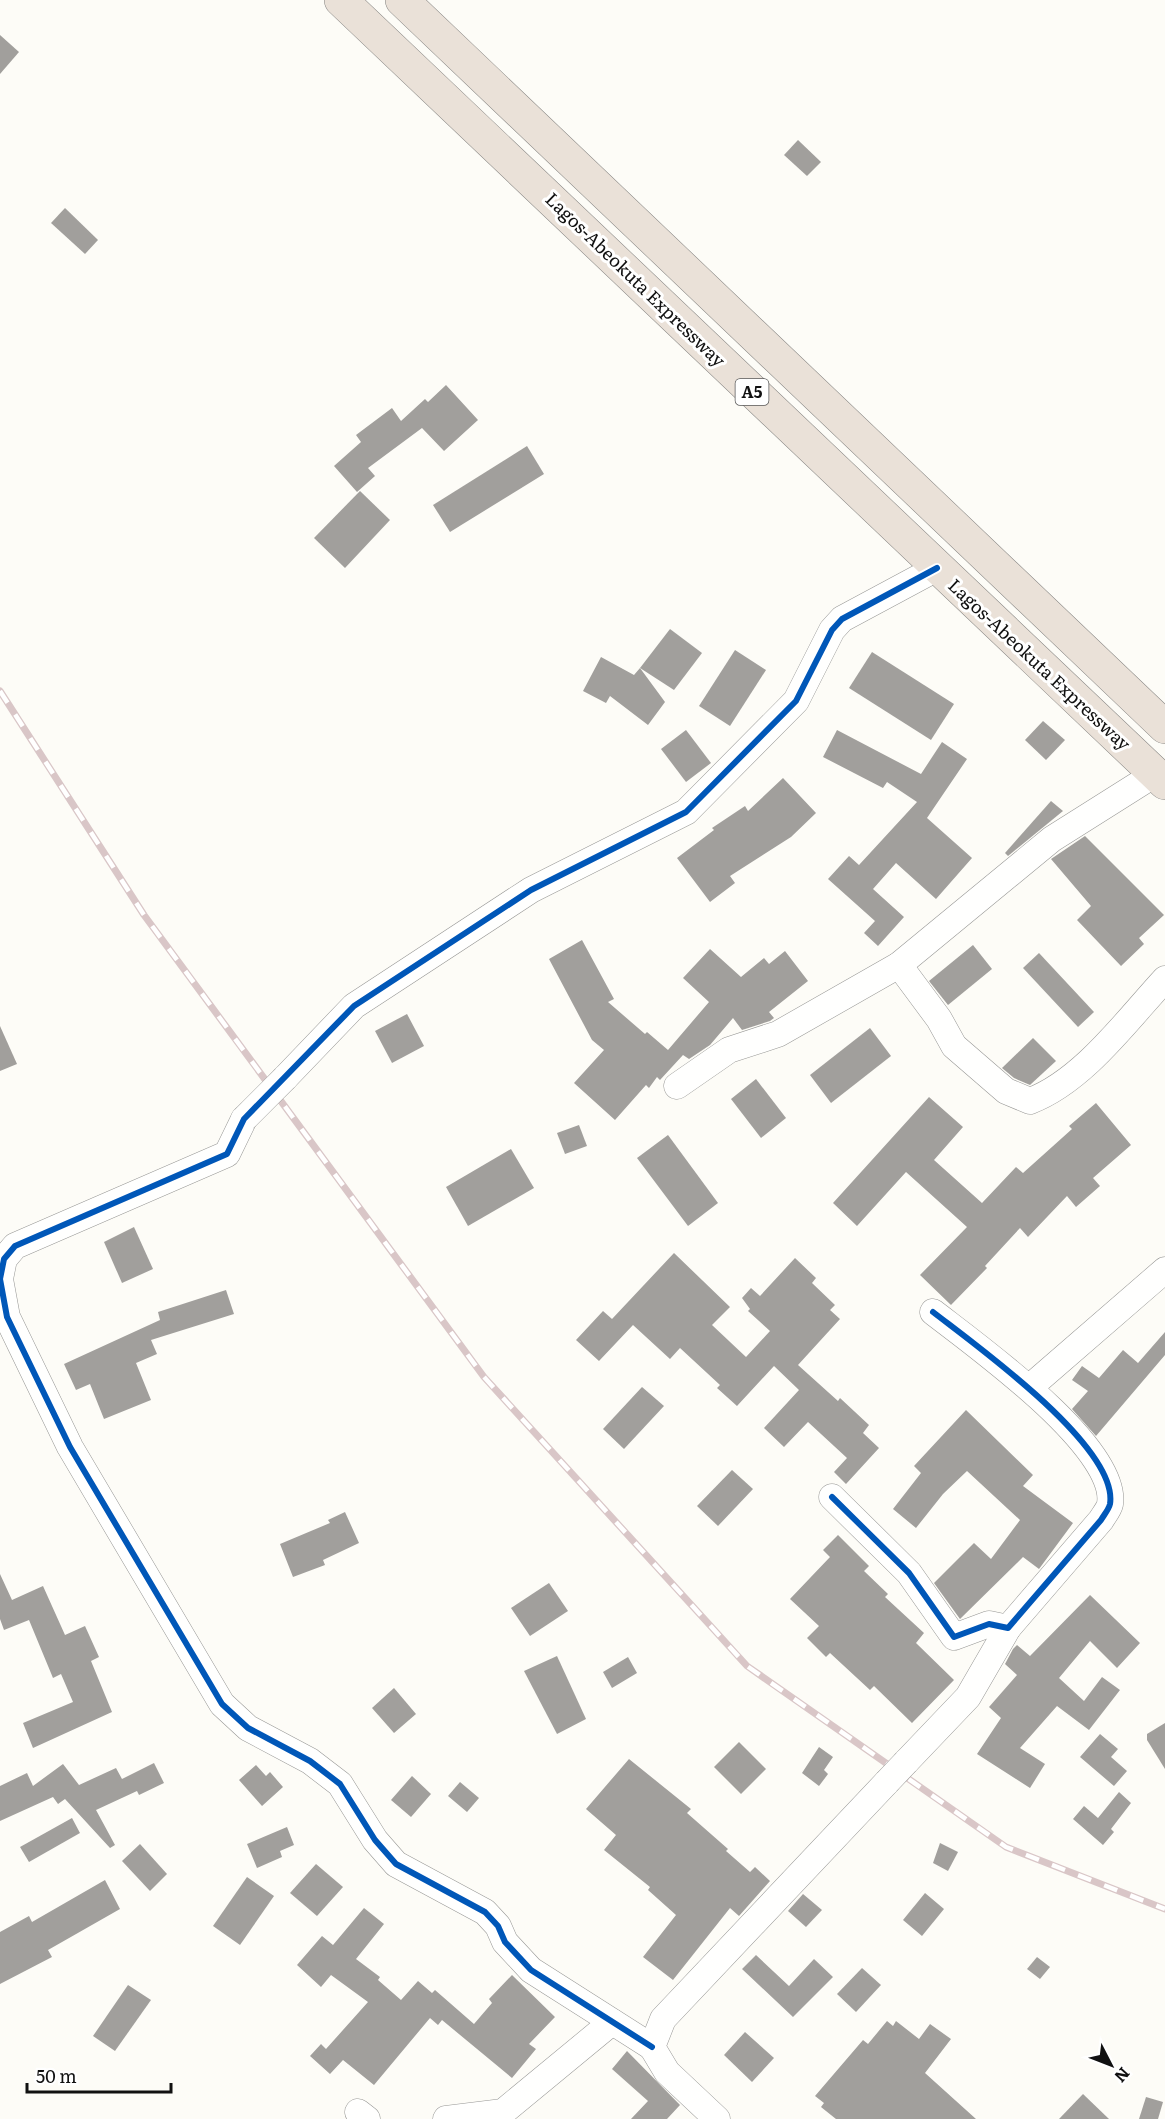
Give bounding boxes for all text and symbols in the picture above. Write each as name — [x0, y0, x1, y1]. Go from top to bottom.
street label: Lagos-Abeokuta Expressway — [540, 185, 733, 373]
road number: A5 — [736, 379, 768, 405]
street label: Lagos-Abeokuta Expressway — [943, 572, 1138, 756]
north arrow — [1081, 2035, 1141, 2095]
scale bar — [27, 2056, 171, 2094]
text: 50 m — [36, 2062, 77, 2089]
text: N — [1109, 2063, 1136, 2089]

